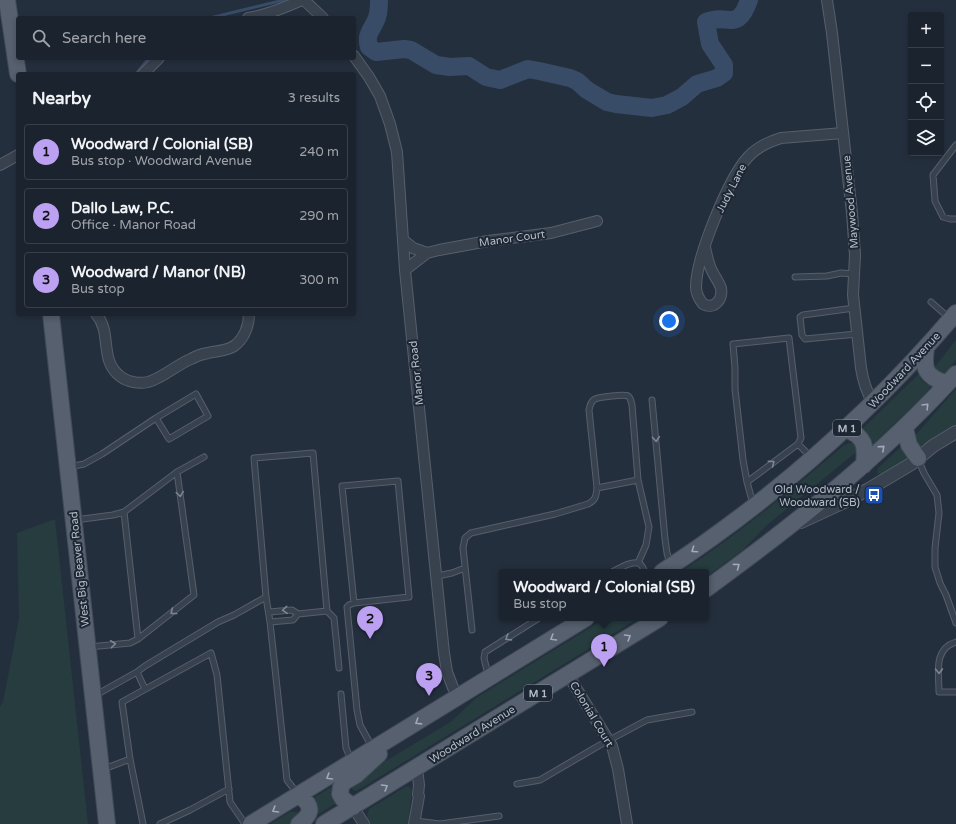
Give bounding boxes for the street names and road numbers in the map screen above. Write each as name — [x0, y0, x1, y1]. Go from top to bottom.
street label: Maywood Avenue — [840, 155, 861, 249]
street label: Judy Lane — [714, 162, 749, 215]
street label: Manor Court — [478, 227, 546, 250]
street label: Woodward Avenue — [866, 330, 943, 411]
street label: Manor Road — [407, 340, 426, 406]
road number: M 1 — [833, 420, 861, 436]
street label: West Big Beaver Road — [67, 511, 92, 627]
street label: Colonial Court — [567, 679, 616, 749]
road number: M 1 — [524, 685, 552, 701]
street label: Woodward Avenue — [427, 703, 518, 766]

